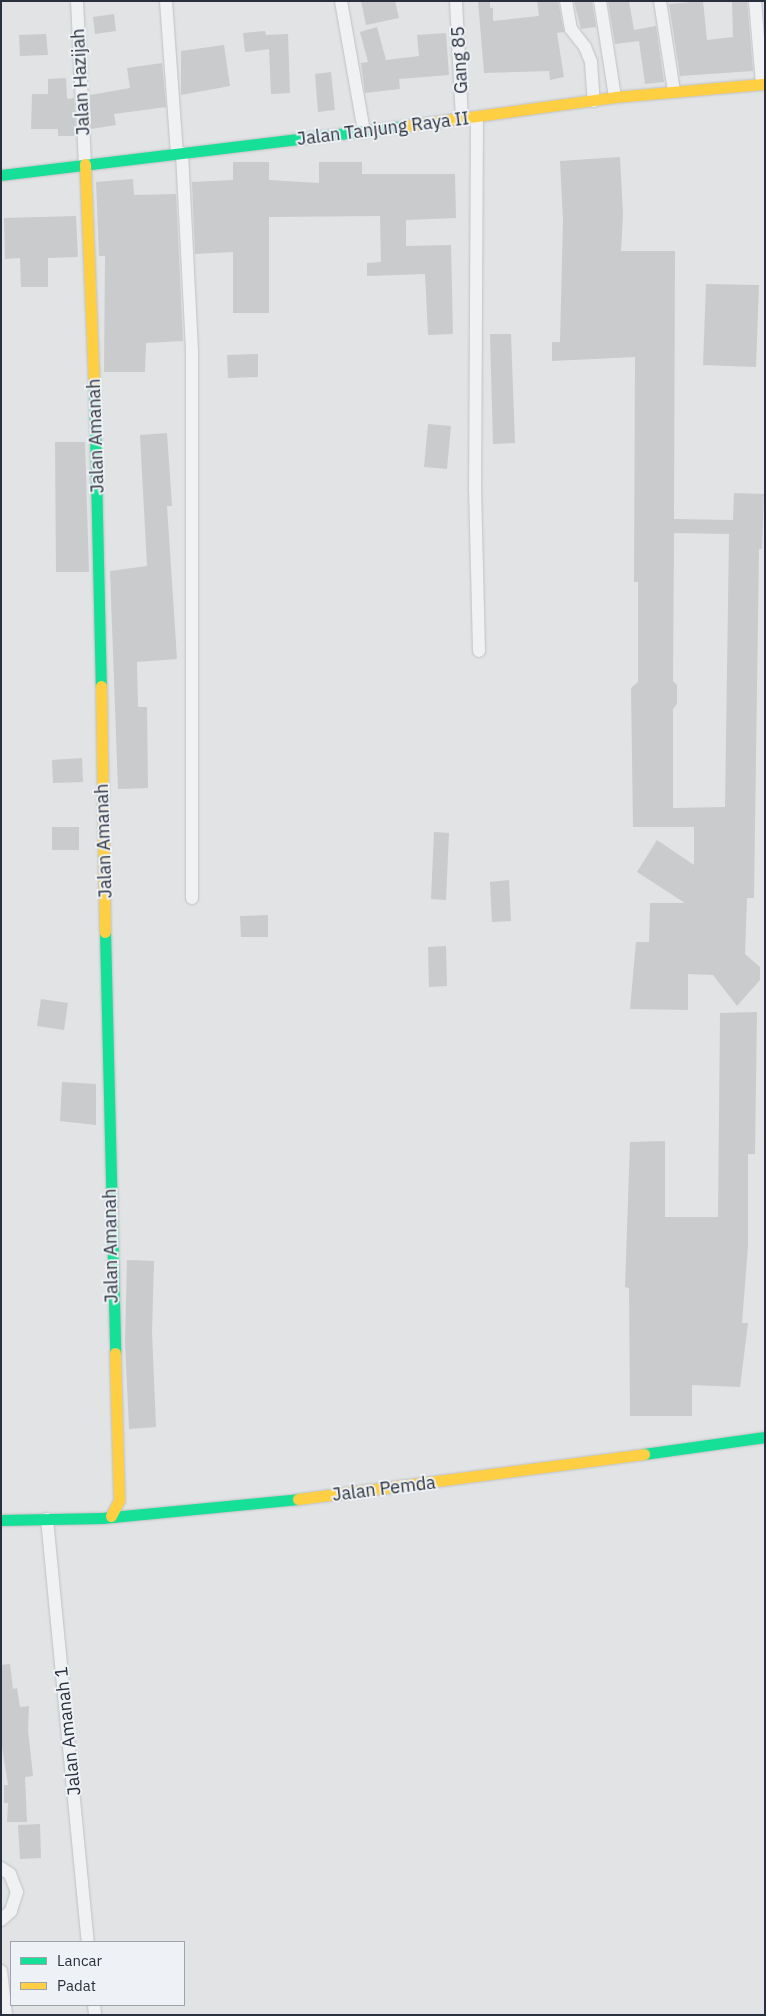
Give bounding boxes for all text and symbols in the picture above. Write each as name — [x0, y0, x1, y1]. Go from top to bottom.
street label: Gang 85 — [447, 26, 473, 94]
street label: Jalan Hazijah — [67, 28, 95, 136]
street label: Jalan Tanjung Raya II — [296, 108, 470, 150]
street label: Jalan Amanah — [83, 378, 109, 494]
street label: Jalan Amanah — [91, 783, 117, 899]
street label: Jalan Amanah — [99, 1188, 123, 1304]
street label: Jalan Pemda — [331, 1472, 437, 1506]
street label: Jalan Amanah 1 — [50, 1665, 86, 1797]
legend — [10, 1941, 185, 2006]
text: Lancar — [57, 1951, 102, 1970]
text: Padat — [57, 1976, 96, 1995]

